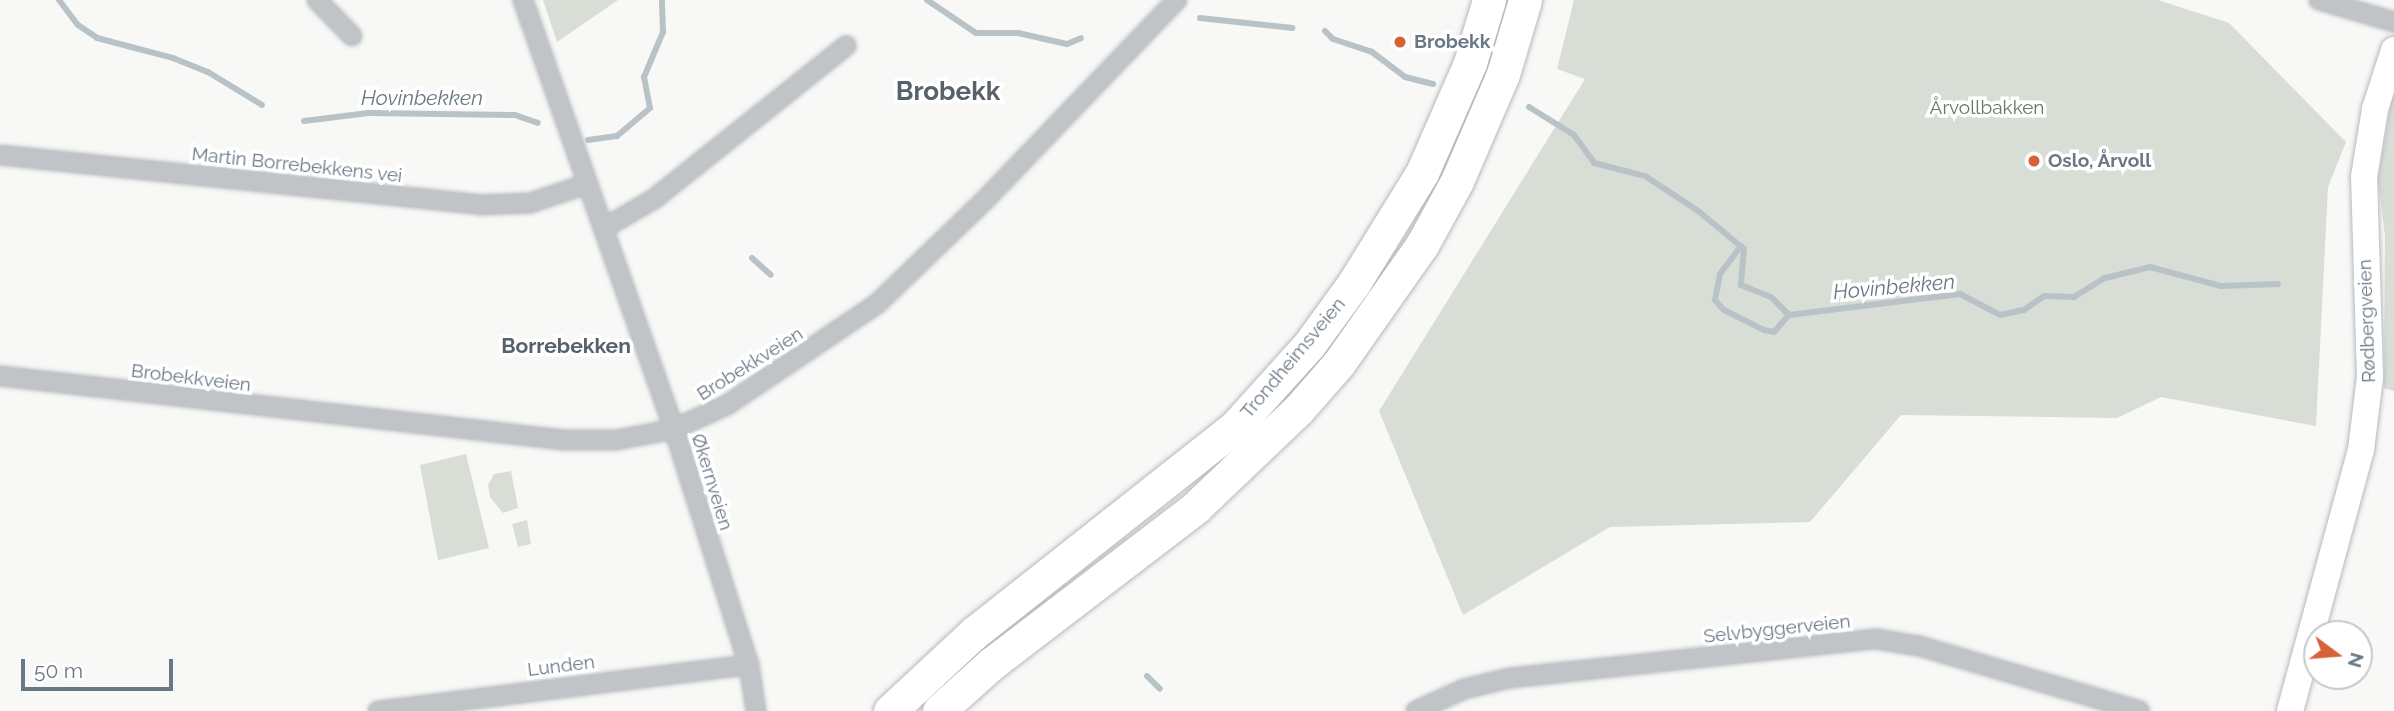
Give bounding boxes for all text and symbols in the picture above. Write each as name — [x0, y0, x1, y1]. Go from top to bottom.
place label: Brobekk — [1414, 31, 1490, 53]
marker: Brobekk — [1392, 34, 1408, 50]
district label: Brobekk — [896, 76, 1000, 108]
water label: Hovinbekken — [361, 85, 483, 111]
park label: Årvollbakken — [1930, 97, 2044, 119]
street label: Martin Borrebekkens vei — [190, 143, 404, 187]
place label: Oslo, Årvoll — [2048, 150, 2152, 172]
marker: Oslo, Årvoll — [2026, 153, 2042, 169]
street label: Rødbergveien — [2353, 259, 2381, 383]
water label: Hovinbekken — [1832, 269, 1956, 305]
street label: Trondheimsveien — [1236, 293, 1350, 423]
street label: Brobekkveien — [693, 322, 807, 406]
district label: Borrebekken — [501, 333, 631, 359]
street label: Brobekkveien — [130, 359, 252, 397]
street label: Økernveien — [687, 431, 737, 533]
street label: Selvbyggerveien — [1702, 610, 1852, 648]
north arrow — [2303, 620, 2373, 690]
scale bar — [24, 644, 177, 688]
text: N — [2344, 650, 2369, 670]
street label: Lunden — [526, 651, 596, 681]
text: 50 m — [34, 658, 83, 683]

